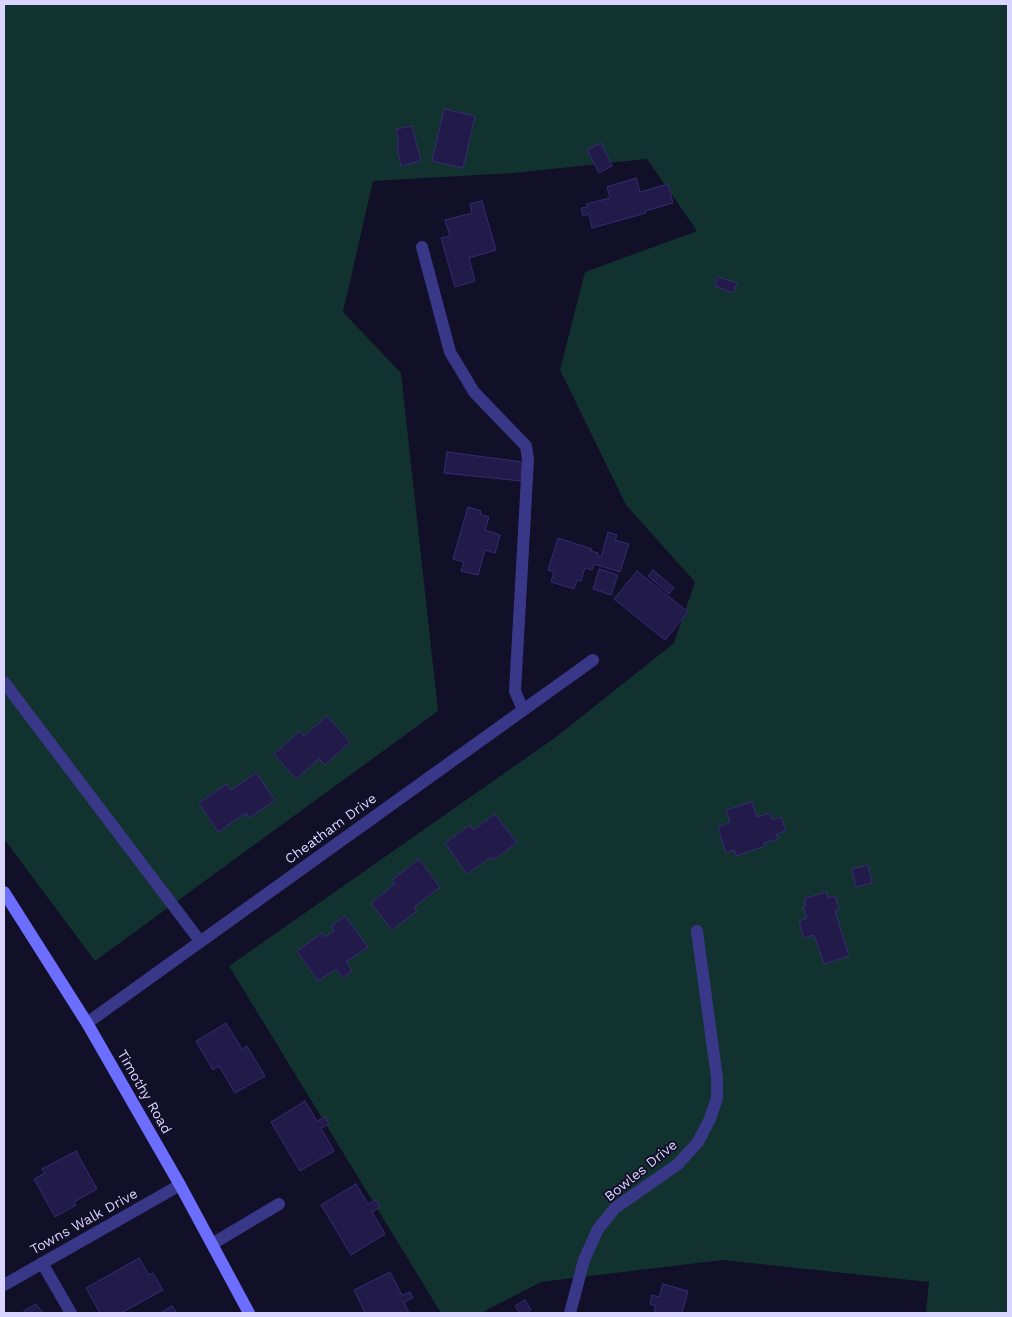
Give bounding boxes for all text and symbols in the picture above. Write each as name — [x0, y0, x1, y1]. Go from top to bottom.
street label: Cheatham Drive — [282, 790, 380, 868]
street label: Timothy Road — [113, 1047, 175, 1137]
street label: Bowles Drive — [601, 1137, 681, 1205]
street label: Towns Walk Drive — [27, 1186, 141, 1258]

